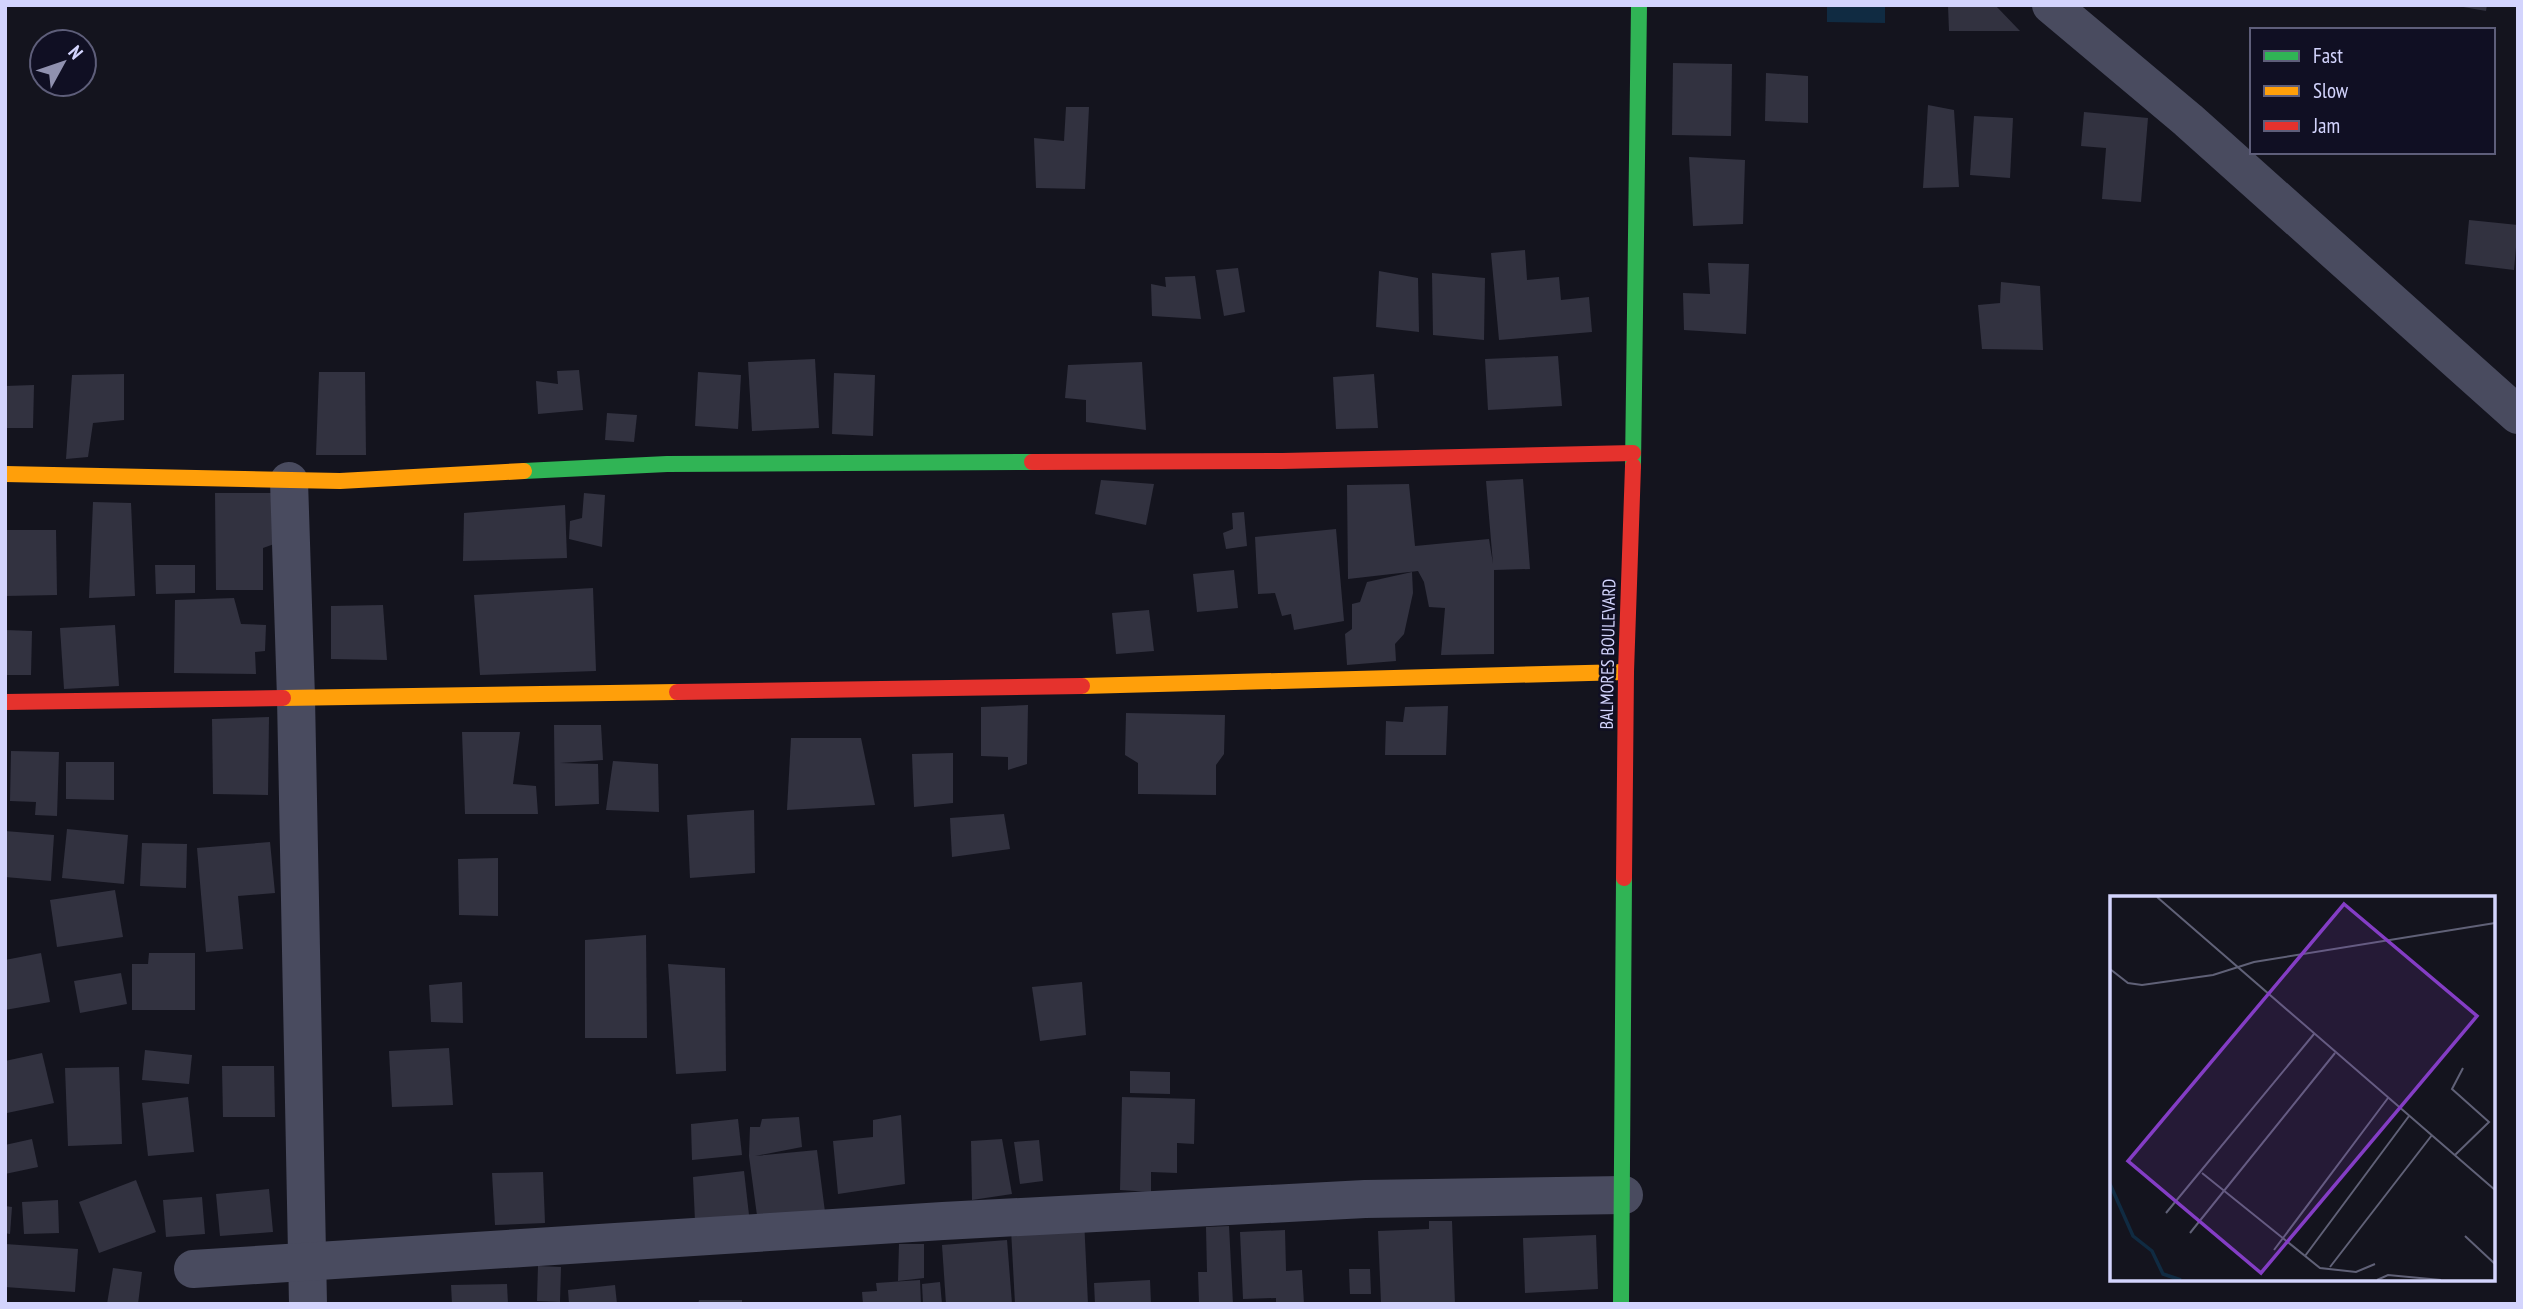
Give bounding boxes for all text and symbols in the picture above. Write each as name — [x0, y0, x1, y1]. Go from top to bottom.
north arrow — [28, 28, 98, 98]
legend — [2250, 28, 2495, 154]
text: N — [64, 40, 89, 64]
text: Fast — [2313, 42, 2343, 69]
text: Slow — [2313, 77, 2349, 104]
text: Jam — [2312, 112, 2340, 139]
street label: BALMORES BOULEVARD — [1595, 578, 1620, 730]
inset map — [2110, 896, 2495, 1281]

